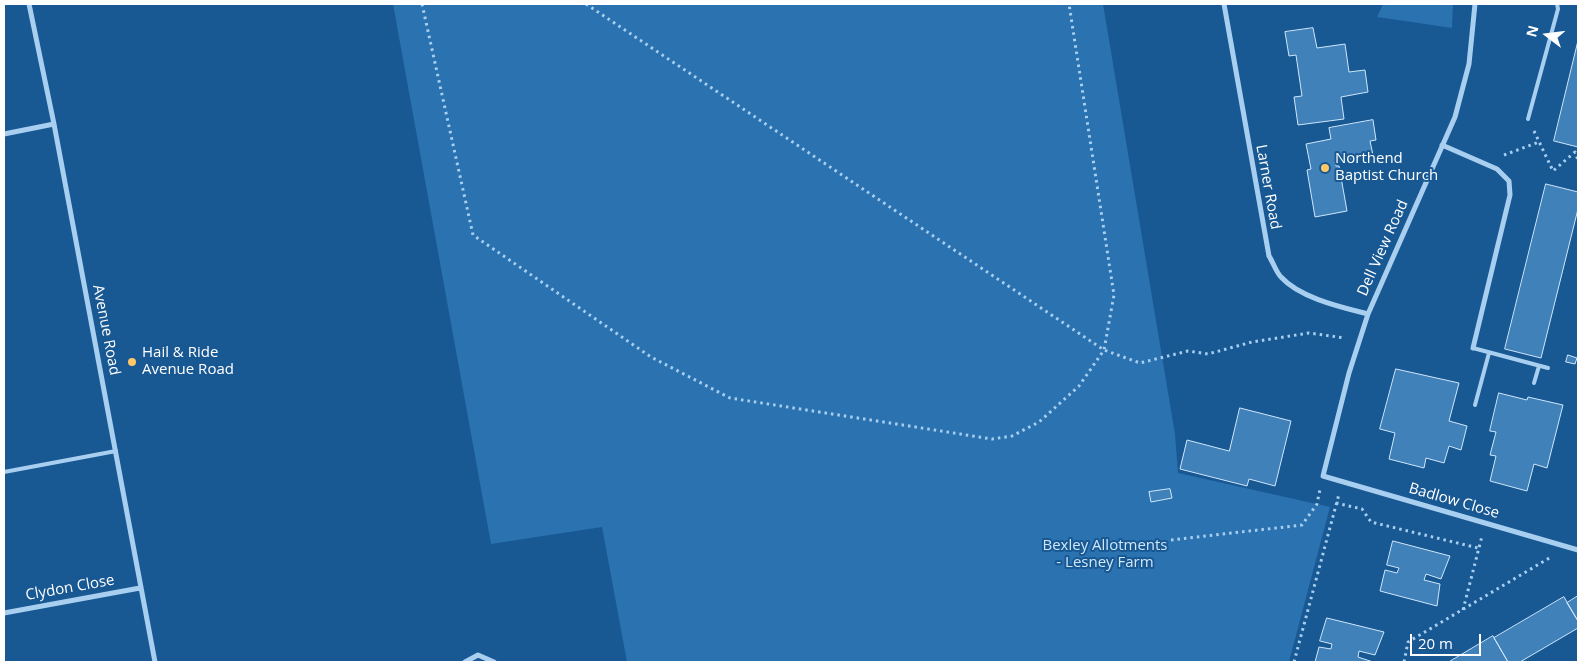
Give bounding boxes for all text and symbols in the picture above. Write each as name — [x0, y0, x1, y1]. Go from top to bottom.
north arrow — [1522, 10, 1572, 60]
text: N — [1521, 23, 1543, 39]
street label: Larner Road — [1252, 143, 1284, 231]
place label: Northend Baptist Church — [1335, 150, 1438, 185]
marker: Northend Baptist Church — [1319, 162, 1331, 174]
street label: Dell View Road — [1354, 197, 1412, 299]
street label: Avenue Road — [88, 283, 124, 377]
place label: Hail & Ride Avenue Road — [142, 344, 234, 379]
marker: Hail & Ride Avenue Road — [126, 356, 138, 368]
street label: Badlow Close — [1407, 479, 1501, 523]
park label: Bexley Allotments - Lesney Farm — [1042, 537, 1168, 572]
street label: Clydon Close — [24, 571, 116, 605]
scale bar — [1412, 624, 1483, 656]
text: 20 m — [1418, 633, 1453, 653]

